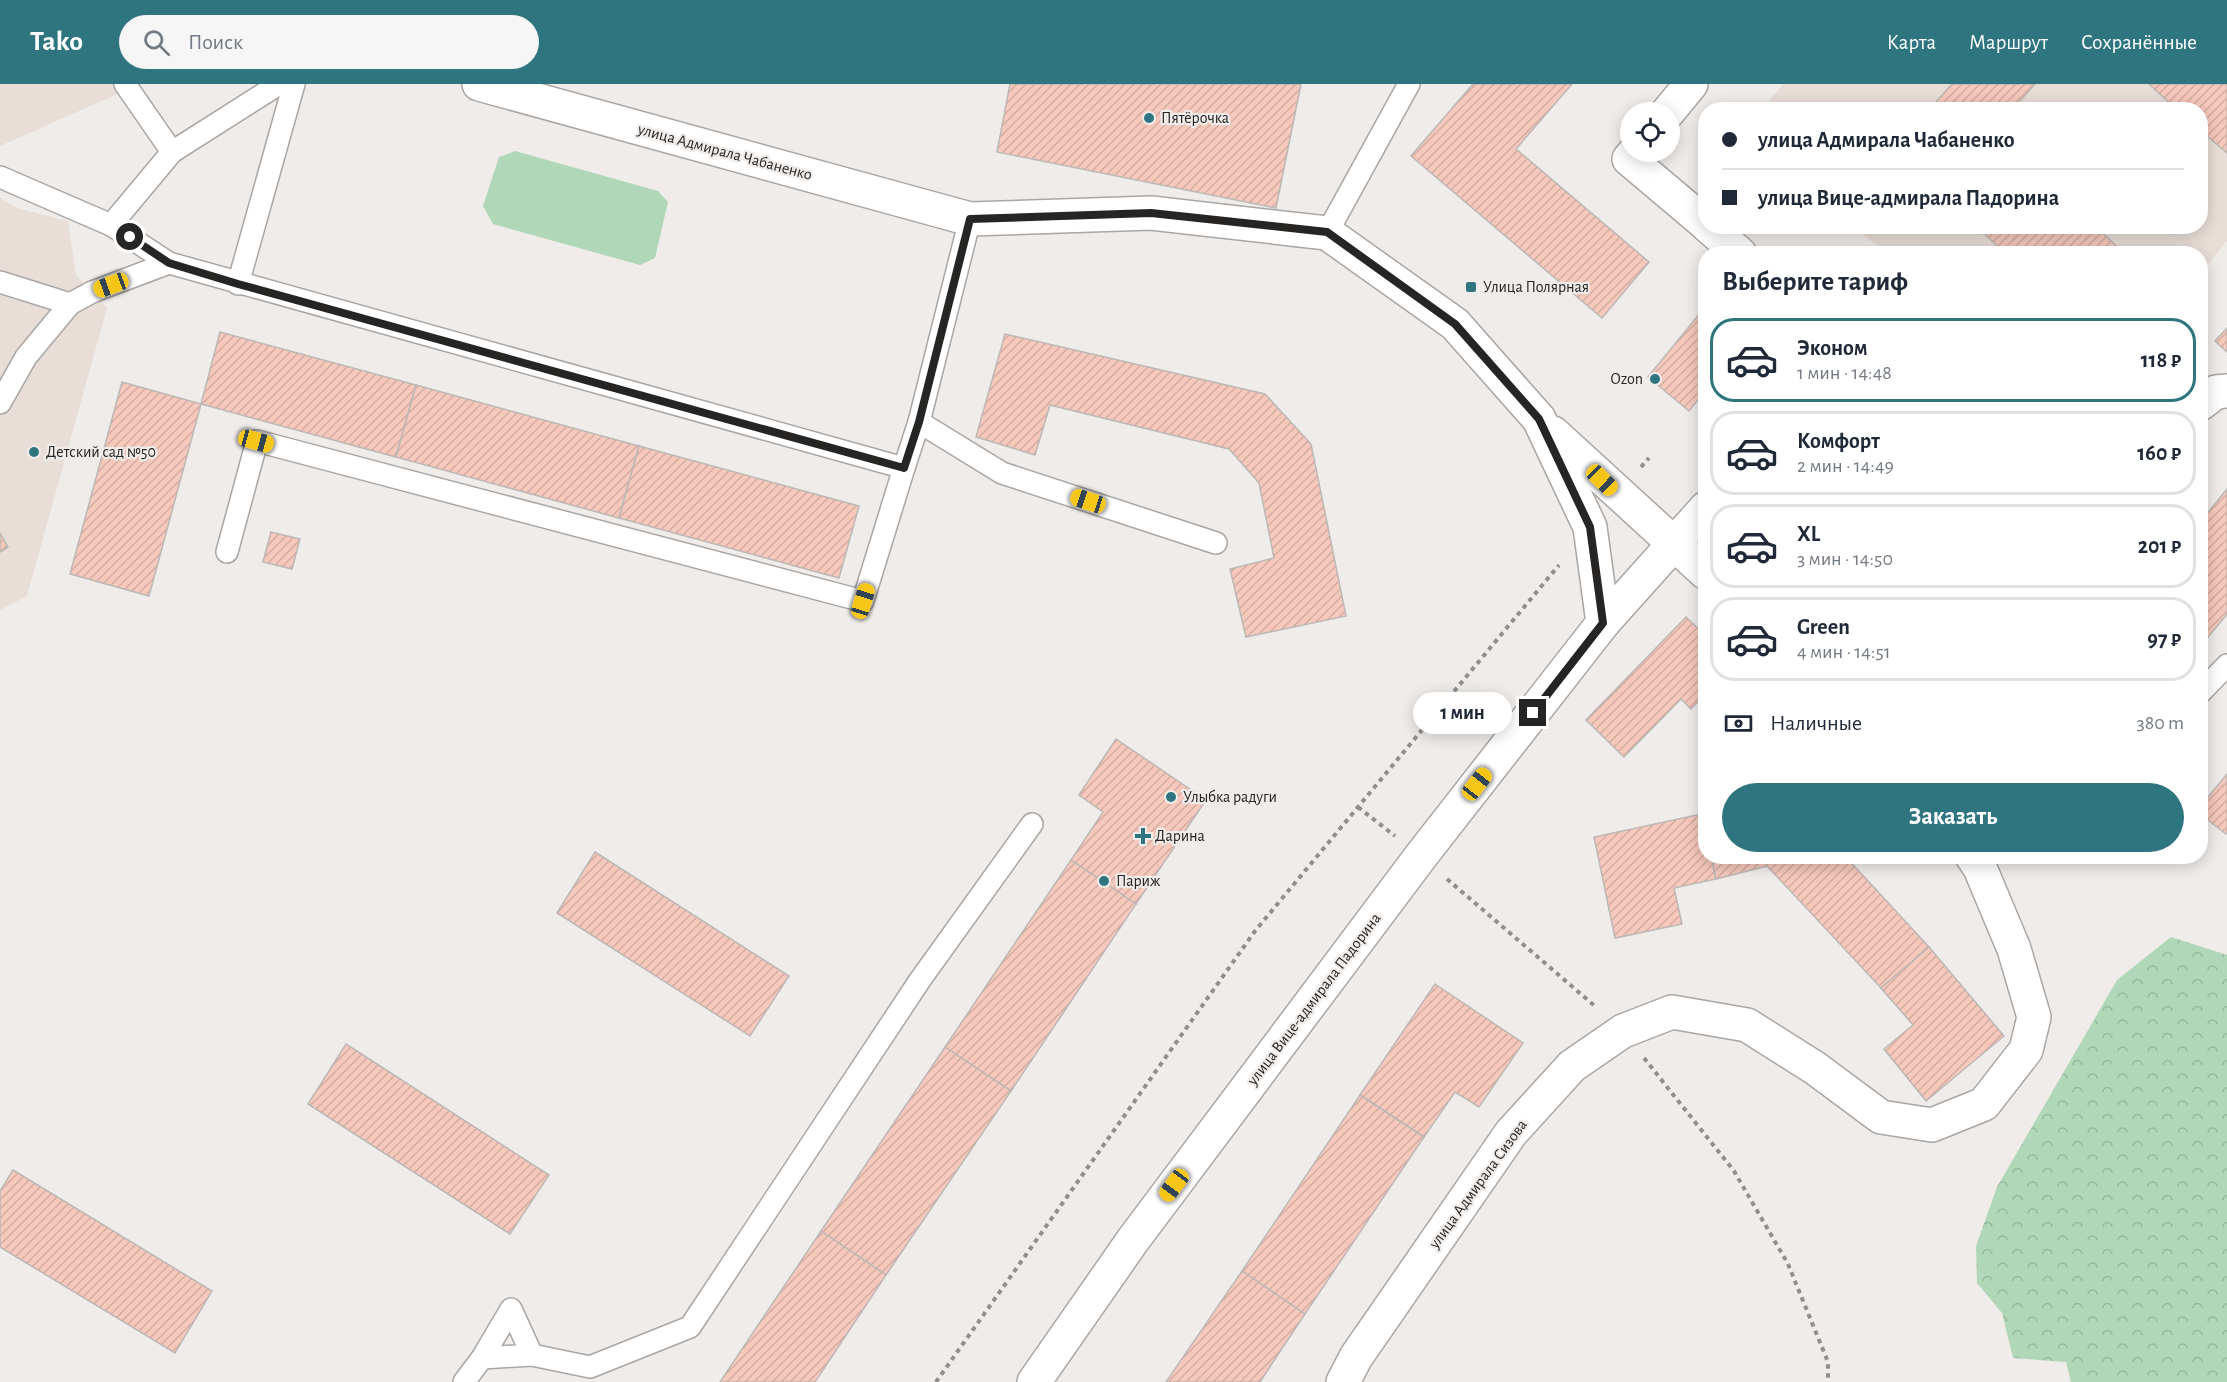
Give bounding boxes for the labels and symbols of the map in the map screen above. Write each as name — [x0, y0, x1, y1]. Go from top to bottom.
place label: Пятёрочка — [1161, 110, 1229, 126]
marker: Пятёрочка — [1142, 111, 1156, 125]
street label: улица Адмирала Чабаненко — [635, 121, 814, 184]
route start — [116, 223, 143, 250]
car — [91, 270, 131, 300]
place label: Улица Полярная — [1483, 279, 1589, 295]
marker: Улица Полярная — [1464, 280, 1478, 294]
place label: Ozon — [1611, 371, 1643, 387]
marker: Ozon — [1648, 372, 1662, 386]
car — [236, 428, 276, 454]
place label: Детский сад №50 — [46, 444, 156, 460]
marker: Детский сад №50 — [27, 445, 41, 459]
car — [1583, 461, 1621, 499]
car — [1068, 487, 1108, 515]
car — [849, 581, 877, 621]
callout: 1 мин — [1413, 692, 1512, 734]
route end — [1519, 699, 1546, 726]
car — [1459, 764, 1495, 804]
place label: Улыбка радуги — [1183, 789, 1277, 806]
marker: Улыбка радуги — [1164, 790, 1178, 804]
place label: Дарина — [1155, 828, 1205, 844]
marker: Дарина — [1136, 829, 1150, 843]
place label: Париж — [1116, 873, 1161, 889]
marker: Париж — [1097, 874, 1111, 888]
street label: улица Вице-адмирала Падорина — [1244, 910, 1385, 1089]
street label: улица Адмирала Сизова — [1425, 1117, 1531, 1253]
car — [1156, 1165, 1192, 1205]

